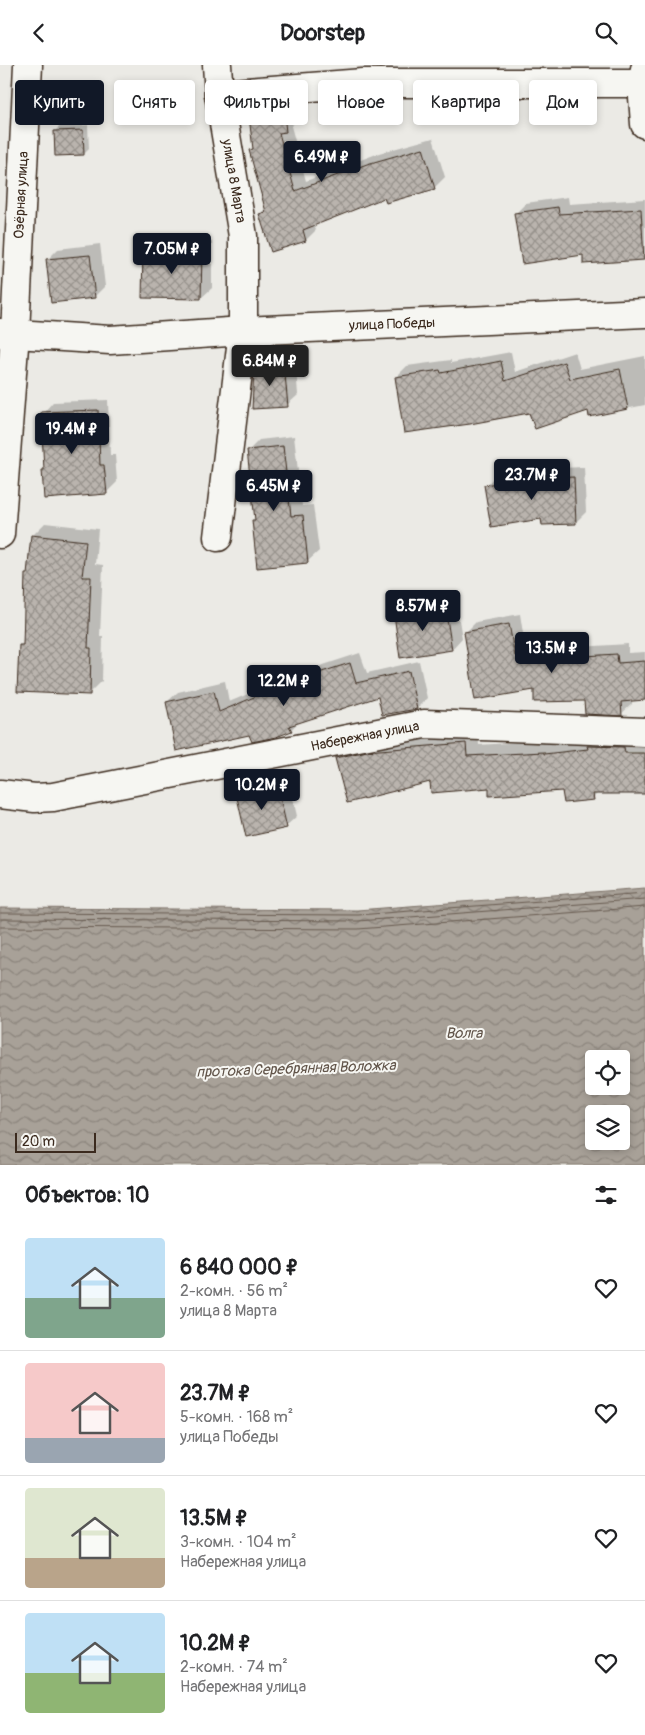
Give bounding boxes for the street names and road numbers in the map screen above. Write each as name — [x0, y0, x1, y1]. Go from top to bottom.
street label: улица 8 Марта — [218, 137, 250, 224]
street label: Озёрная улица — [10, 151, 32, 239]
street label: улица Победы — [348, 314, 435, 334]
street label: Набережная улица — [309, 717, 421, 755]

